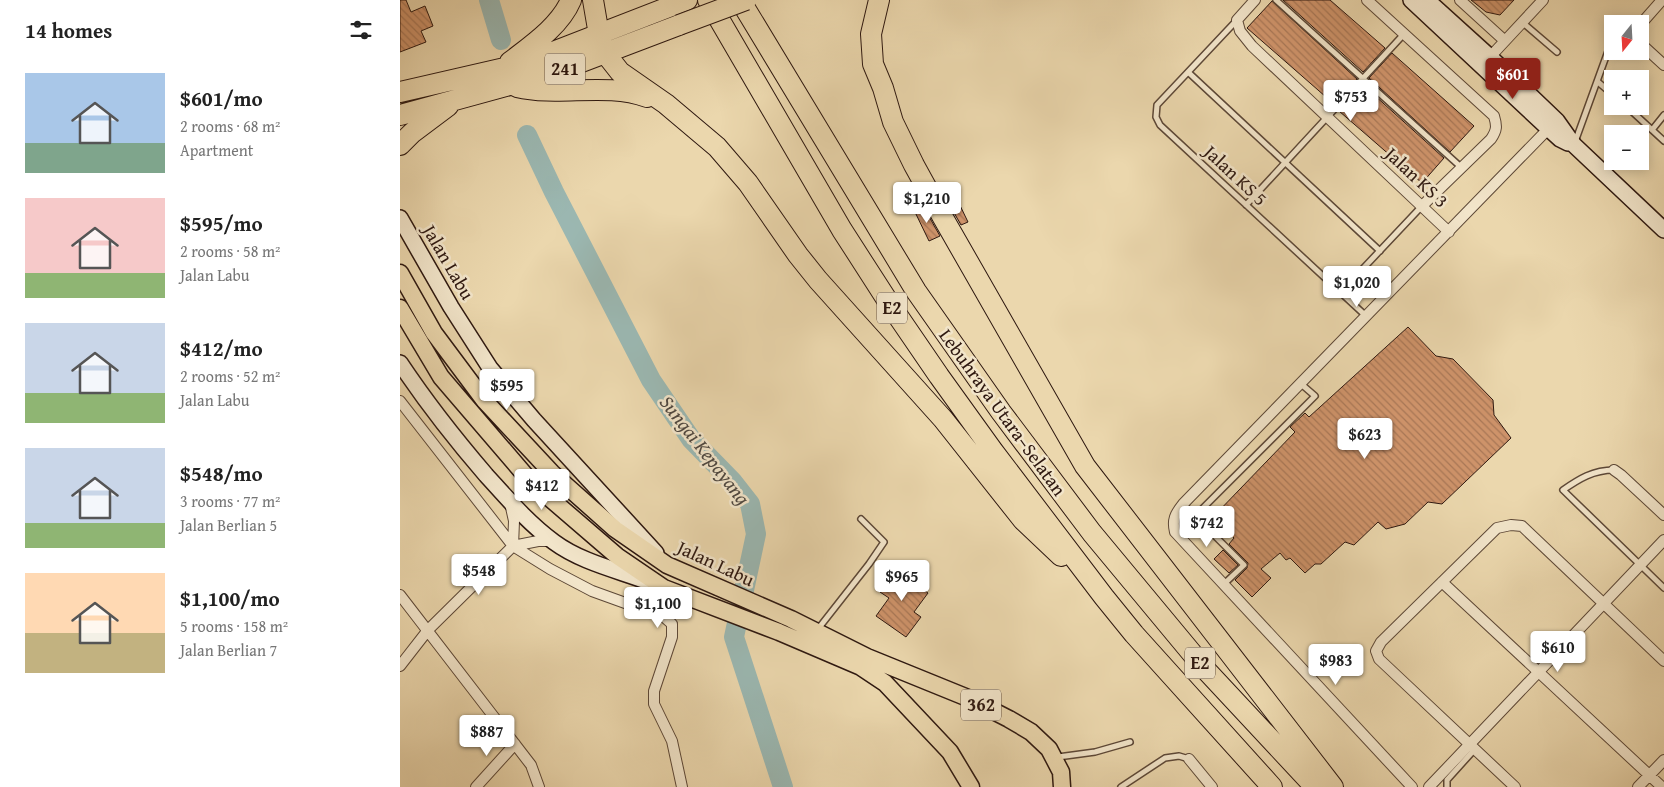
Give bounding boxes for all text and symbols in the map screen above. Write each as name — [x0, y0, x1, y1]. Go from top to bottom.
text: 14 homes — [25, 15, 112, 46]
north arrow — [1604, 15, 1649, 60]
map controls — [1604, 15, 1649, 170]
icon: filters — [347, 16, 375, 44]
road number: 241 — [545, 54, 585, 85]
pin: $601 — [1483, 58, 1543, 100]
text: $601 — [1496, 62, 1530, 86]
button: + — [1604, 70, 1649, 115]
pin: $753 — [1321, 80, 1381, 122]
text: $601/mo — [180, 83, 263, 114]
text: $753 — [1334, 84, 1368, 108]
icon: home — [65, 93, 125, 153]
text: 2 rooms · 68 m² — [180, 114, 280, 138]
button: − — [1604, 125, 1649, 170]
street label: Jalan KS 5 — [1196, 137, 1274, 212]
text: Apartment — [180, 138, 253, 162]
street label: Jalan KS 3 — [1377, 139, 1455, 214]
pin: $1,210 — [886, 182, 968, 224]
text: $1,210 — [904, 186, 950, 210]
text: $595/mo — [180, 208, 263, 239]
icon: home — [65, 218, 125, 278]
street label: Jalan Labu — [415, 218, 482, 305]
text: 2 rooms · 58 m² — [180, 239, 280, 263]
text: Jalan Labu — [180, 263, 249, 287]
pin: $1,020 — [1316, 266, 1398, 308]
text: $1,020 — [1334, 270, 1380, 294]
road number: E2 — [877, 292, 907, 324]
street label: Lebuhraya Utara–Selatan — [933, 323, 1073, 502]
text: $412/mo — [180, 333, 263, 364]
icon: home — [65, 343, 125, 403]
text: 2 rooms · 52 m² — [180, 364, 280, 388]
pin: $595 — [477, 368, 537, 411]
text: $595 — [490, 373, 524, 397]
text: Jalan Labu — [180, 388, 249, 412]
water label: Sungai Kepayang — [653, 389, 758, 511]
pin: $623 — [1335, 418, 1395, 460]
text: $623 — [1348, 422, 1382, 446]
text: $548/mo — [180, 458, 263, 489]
icon: home — [65, 468, 125, 528]
pin: $412 — [512, 468, 572, 511]
text: $412 — [525, 473, 559, 497]
text: 3 rooms · 77 m² — [180, 489, 280, 513]
pin: $742 — [1177, 506, 1237, 548]
text: $742 — [1190, 510, 1224, 534]
text: Jalan Berlian 5 — [180, 513, 277, 537]
street label: Jalan Labu — [671, 532, 760, 593]
pin: $548 — [449, 554, 509, 596]
text: $548 — [462, 558, 496, 582]
pin: $965 — [872, 560, 932, 602]
text: $965 — [885, 564, 919, 588]
text: $1,100/mo — [180, 583, 280, 614]
pin: $1,100 — [617, 586, 699, 629]
text: $1,100 — [635, 591, 681, 615]
icon: home — [65, 593, 125, 653]
text: 5 rooms · 158 m² — [180, 614, 288, 638]
pin: $610 — [1528, 630, 1588, 673]
text: $610 — [1541, 635, 1575, 659]
text: Jalan Berlian 7 — [180, 638, 277, 662]
pin: $983 — [1306, 644, 1366, 686]
road number: E2 — [1185, 648, 1215, 678]
text: $983 — [1319, 648, 1353, 672]
road number: 362 — [961, 690, 1001, 720]
pin: $887 — [457, 714, 517, 757]
text: $887 — [470, 719, 504, 743]

